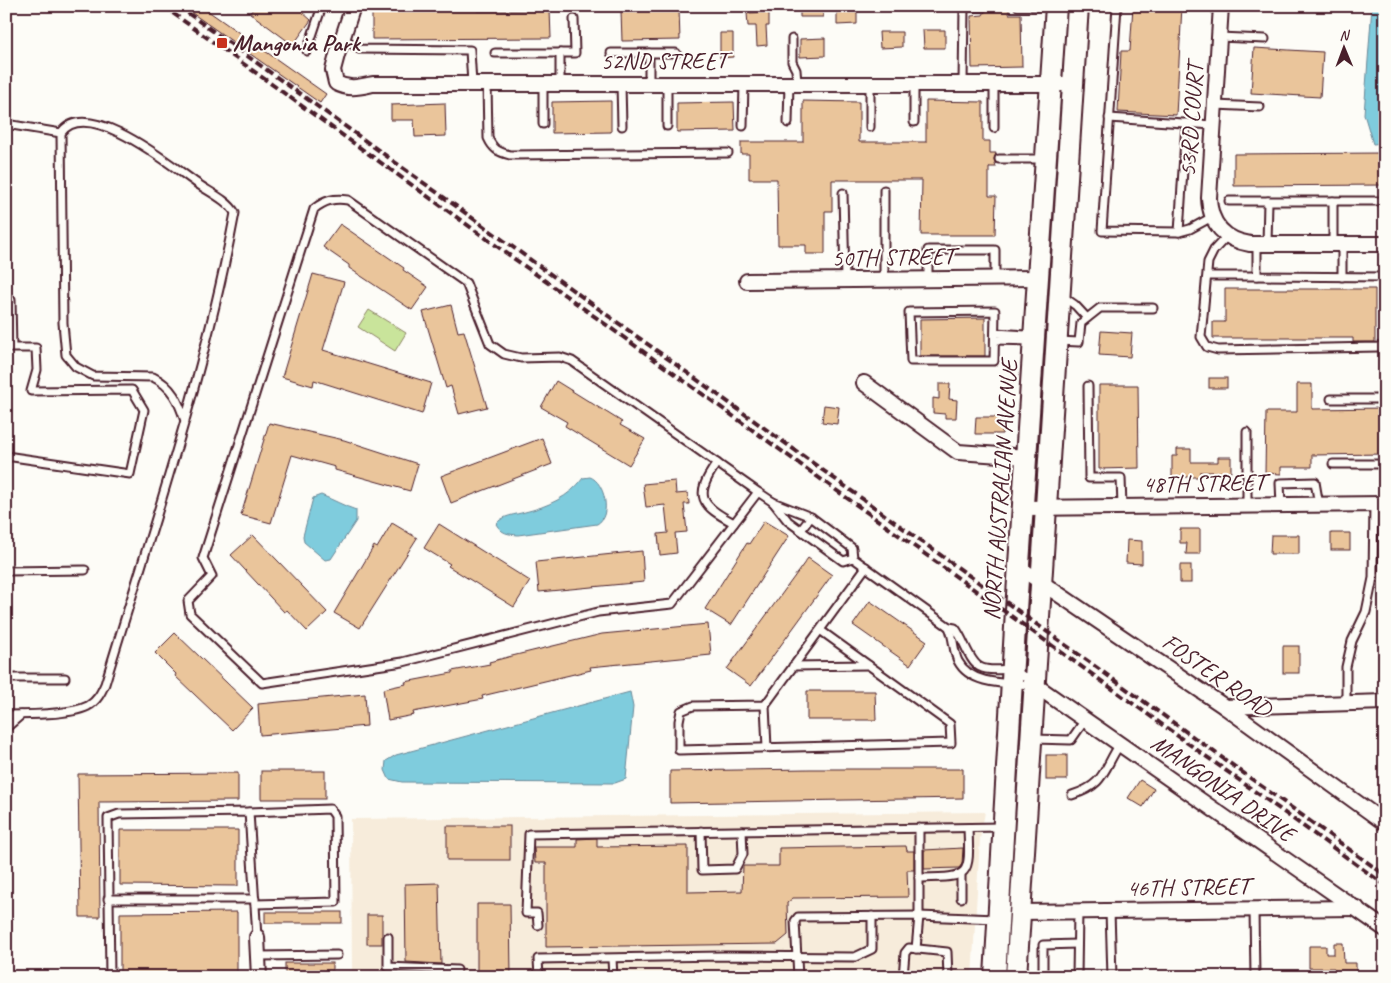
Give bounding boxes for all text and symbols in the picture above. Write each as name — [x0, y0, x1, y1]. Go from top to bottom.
north arrow — [1318, 22, 1368, 72]
text: N — [1339, 27, 1351, 44]
place label: Mangonia Park — [233, 28, 361, 58]
marker: Mangonia Park — [215, 36, 229, 50]
street label: 52ND STREET — [601, 46, 733, 76]
street label: 53RD COURT — [1172, 57, 1210, 177]
street label: 50TH STREET — [831, 241, 961, 273]
street label: NORTH AUSTRALIAN AVENUE — [976, 355, 1024, 621]
street label: 48TH STREET — [1142, 467, 1272, 499]
street label: FOSTER ROAD — [1157, 626, 1279, 725]
street label: MANGONIA DRIVE — [1146, 728, 1303, 850]
street label: 46TH STREET — [1126, 871, 1256, 903]

